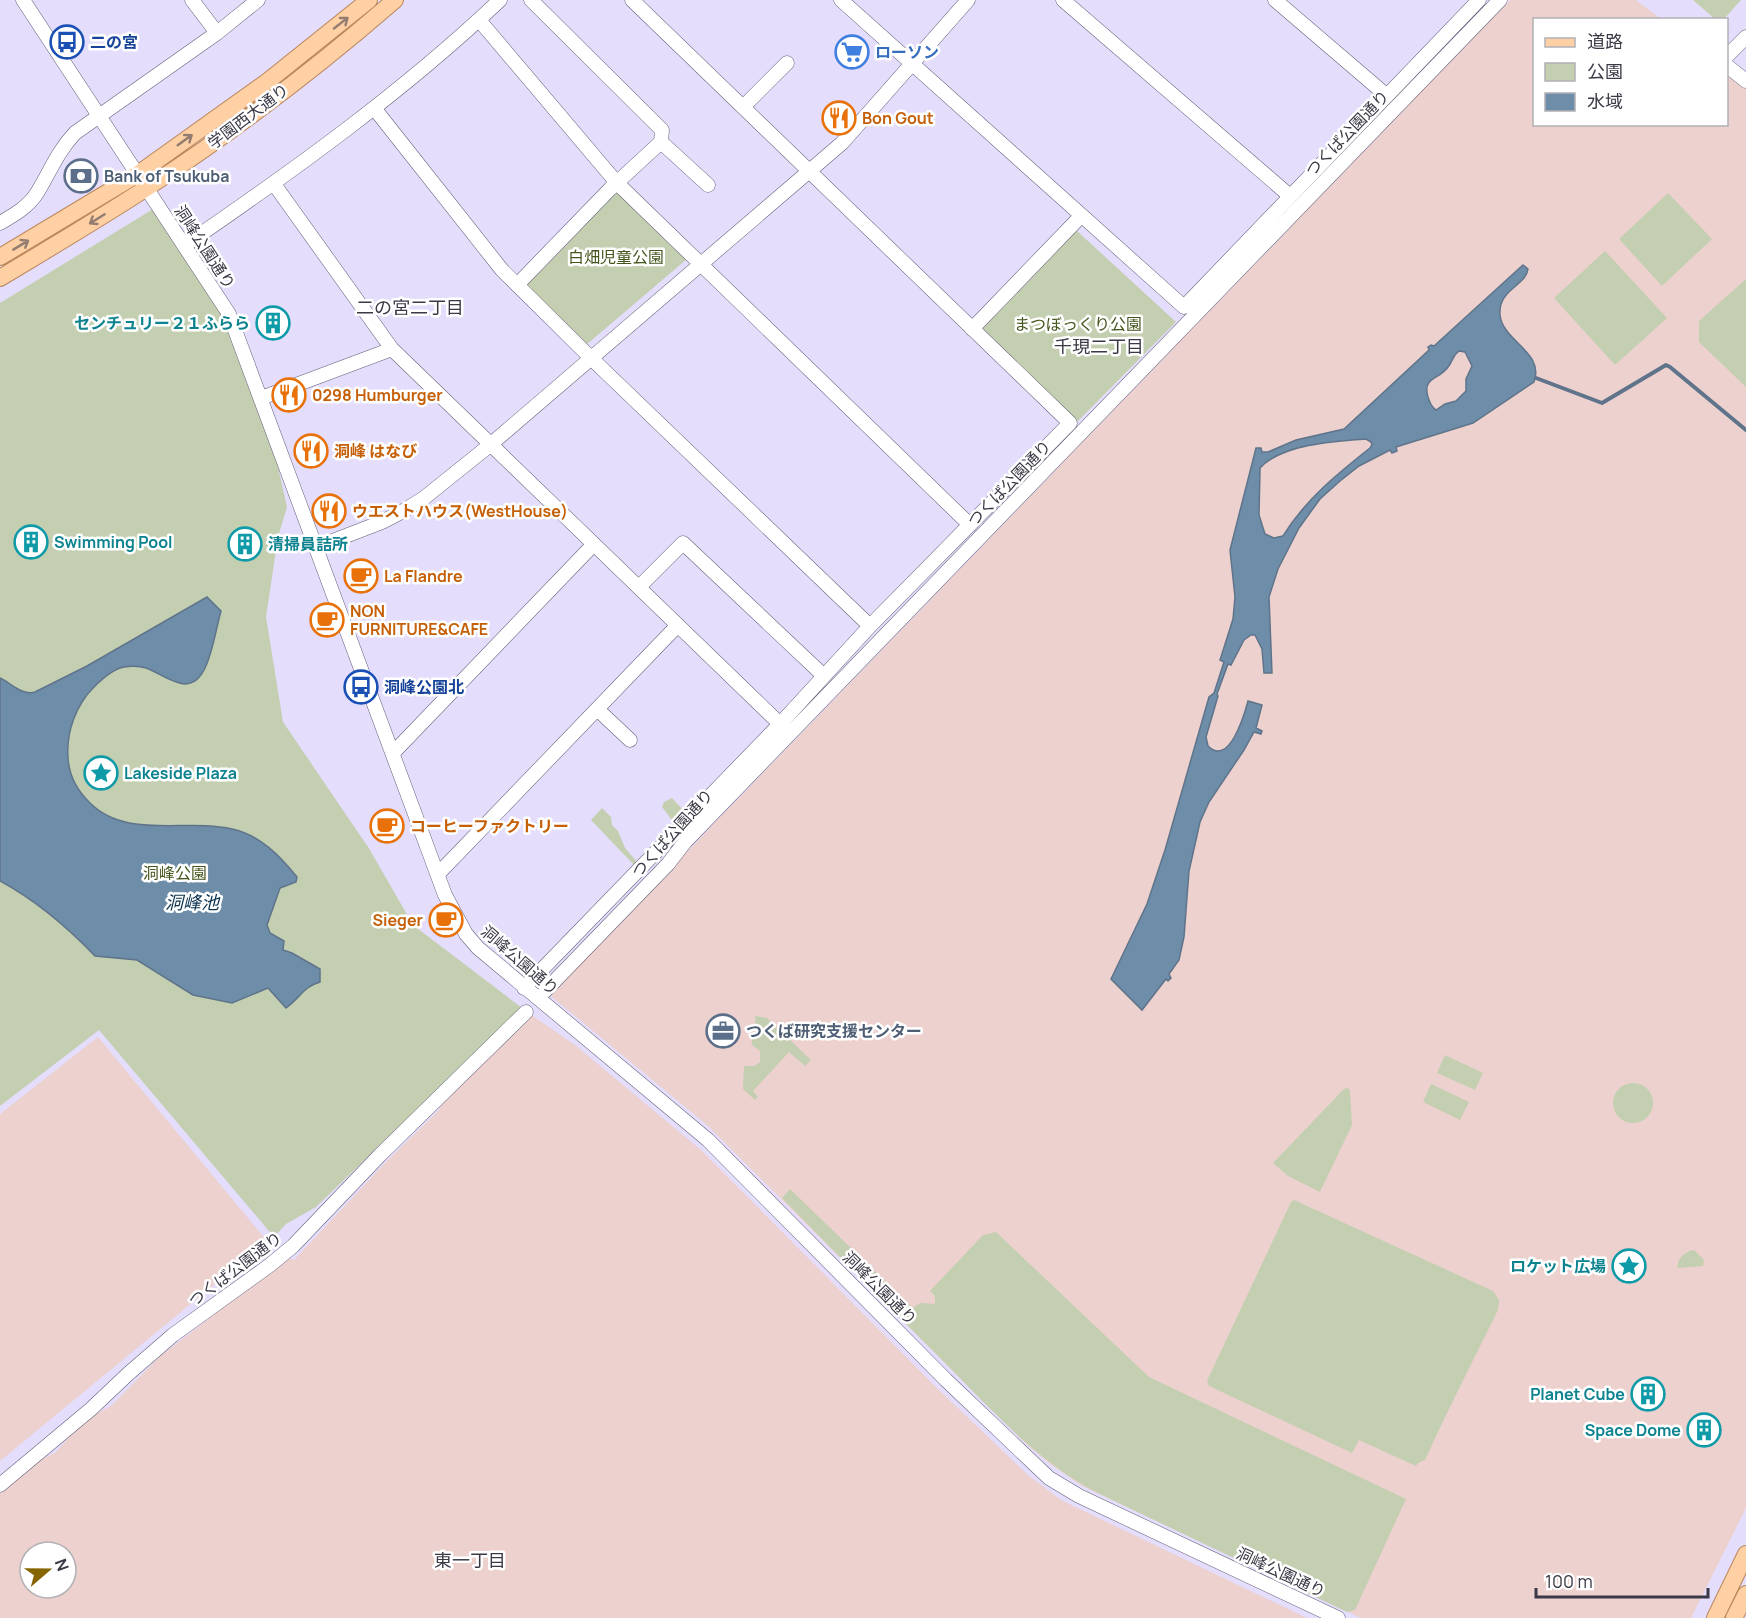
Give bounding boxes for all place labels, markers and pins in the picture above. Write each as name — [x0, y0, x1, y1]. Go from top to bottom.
bus stop icon: 二の宮 — [49, 24, 85, 60]
place label: 二の宮 — [90, 31, 138, 53]
supermarket icon: ローソン — [834, 34, 870, 70]
place label: ローソン — [875, 41, 939, 63]
restaurant icon: Bon Gout — [821, 100, 857, 136]
place label: Bon Gout — [862, 107, 934, 129]
bank icon: Bank of Tsukuba — [63, 158, 99, 194]
place label: Bank of Tsukuba — [104, 165, 229, 187]
building icon: センチュリー２１ふらら — [255, 305, 291, 341]
place label: センチュリー２１ふらら — [74, 312, 250, 334]
restaurant icon: 0298 Humburger — [271, 377, 307, 413]
place label: 0298 Humburger — [312, 384, 443, 406]
restaurant icon: 洞峰 はなび — [293, 433, 329, 469]
place label: 洞峰 はなび — [334, 440, 417, 462]
restaurant icon: ウエストハウス(WestHouse) — [311, 493, 347, 529]
place label: ウエストハウス(WestHouse) — [352, 500, 568, 522]
building icon: Swimming Pool — [13, 524, 49, 560]
building icon: 清掃員詰所 — [227, 526, 263, 562]
place label: Swimming Pool — [54, 531, 173, 553]
place label: 清掃員詰所 — [268, 533, 348, 555]
cafe icon: La Flandre — [343, 558, 379, 594]
place label: La Flandre — [384, 565, 463, 587]
place label: NON FURNITURE&CAFE — [350, 600, 488, 640]
cafe icon: NON FURNITURE&CAFE — [309, 602, 345, 638]
bus stop icon: 洞峰公園北 — [343, 669, 379, 705]
place label: 洞峰公園北 — [384, 676, 464, 698]
place icon: Lakeside Plaza — [83, 755, 119, 791]
place label: Lakeside Plaza — [124, 762, 237, 784]
cafe icon: コーヒーファクトリー — [369, 808, 405, 844]
place label: コーヒーファクトリー — [410, 815, 569, 837]
cafe icon: Sieger — [428, 902, 464, 938]
place label: Sieger — [372, 909, 423, 931]
office icon: つくば研究支援センター — [705, 1013, 741, 1049]
place label: つくば研究支援センター — [746, 1020, 922, 1042]
place icon: ロケット広場 — [1611, 1248, 1647, 1284]
place label: ロケット広場 — [1510, 1255, 1606, 1277]
building icon: Planet Cube — [1630, 1376, 1666, 1412]
place label: Planet Cube — [1530, 1383, 1625, 1405]
building icon: Space Dome — [1686, 1412, 1722, 1448]
place label: Space Dome — [1585, 1419, 1681, 1441]

